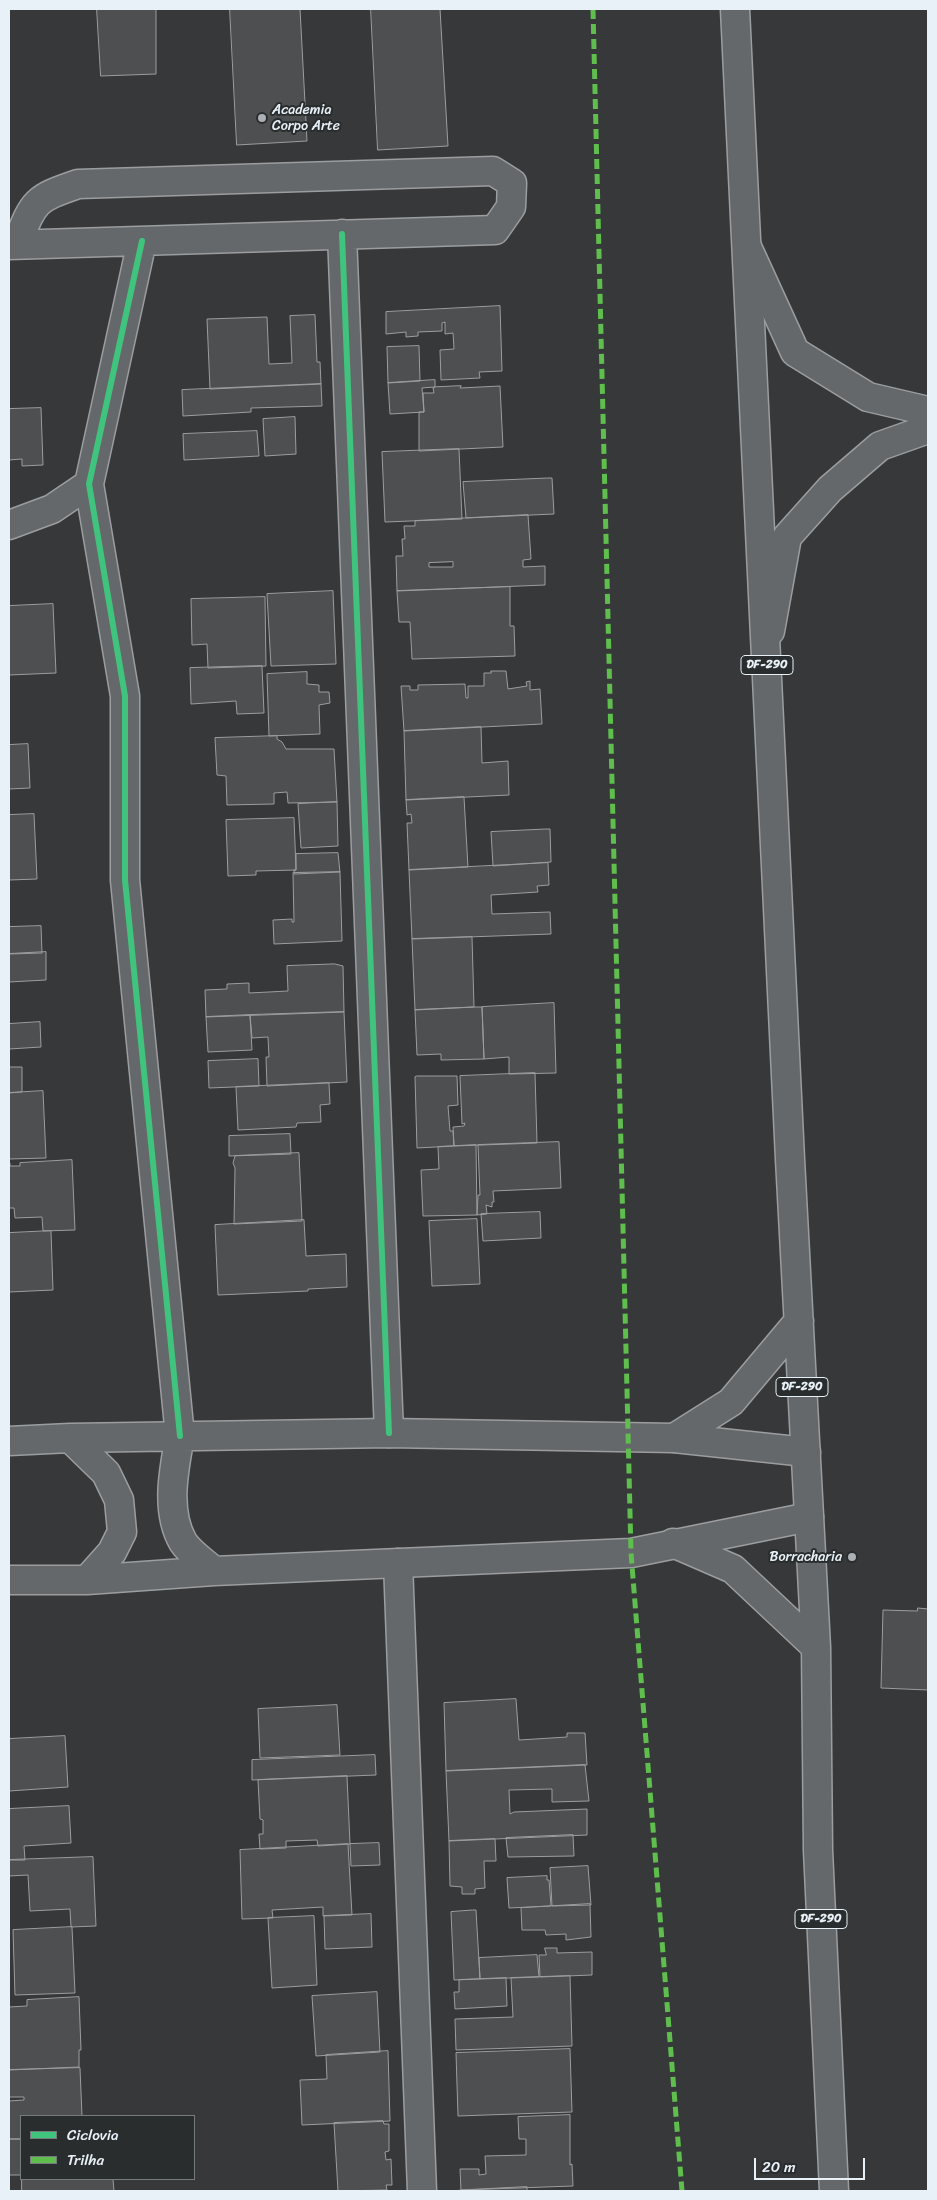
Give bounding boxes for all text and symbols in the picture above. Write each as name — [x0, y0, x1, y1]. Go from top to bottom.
place label: Academia Corpo Arte — [272, 102, 340, 134]
marker: Academia Corpo Arte — [256, 112, 268, 124]
road number: DF-290 — [741, 656, 793, 674]
road number: DF-290 — [776, 1378, 828, 1396]
place label: Borracharia — [770, 1549, 842, 1565]
marker: Borracharia — [846, 1551, 858, 1563]
road number: DF-290 — [795, 1910, 847, 1928]
legend — [20, 2115, 195, 2180]
text: Ciclovia — [67, 2122, 119, 2148]
text: Trilha — [67, 2147, 104, 2173]
scale bar — [757, 2148, 868, 2180]
text: 20 m — [762, 2154, 796, 2180]

